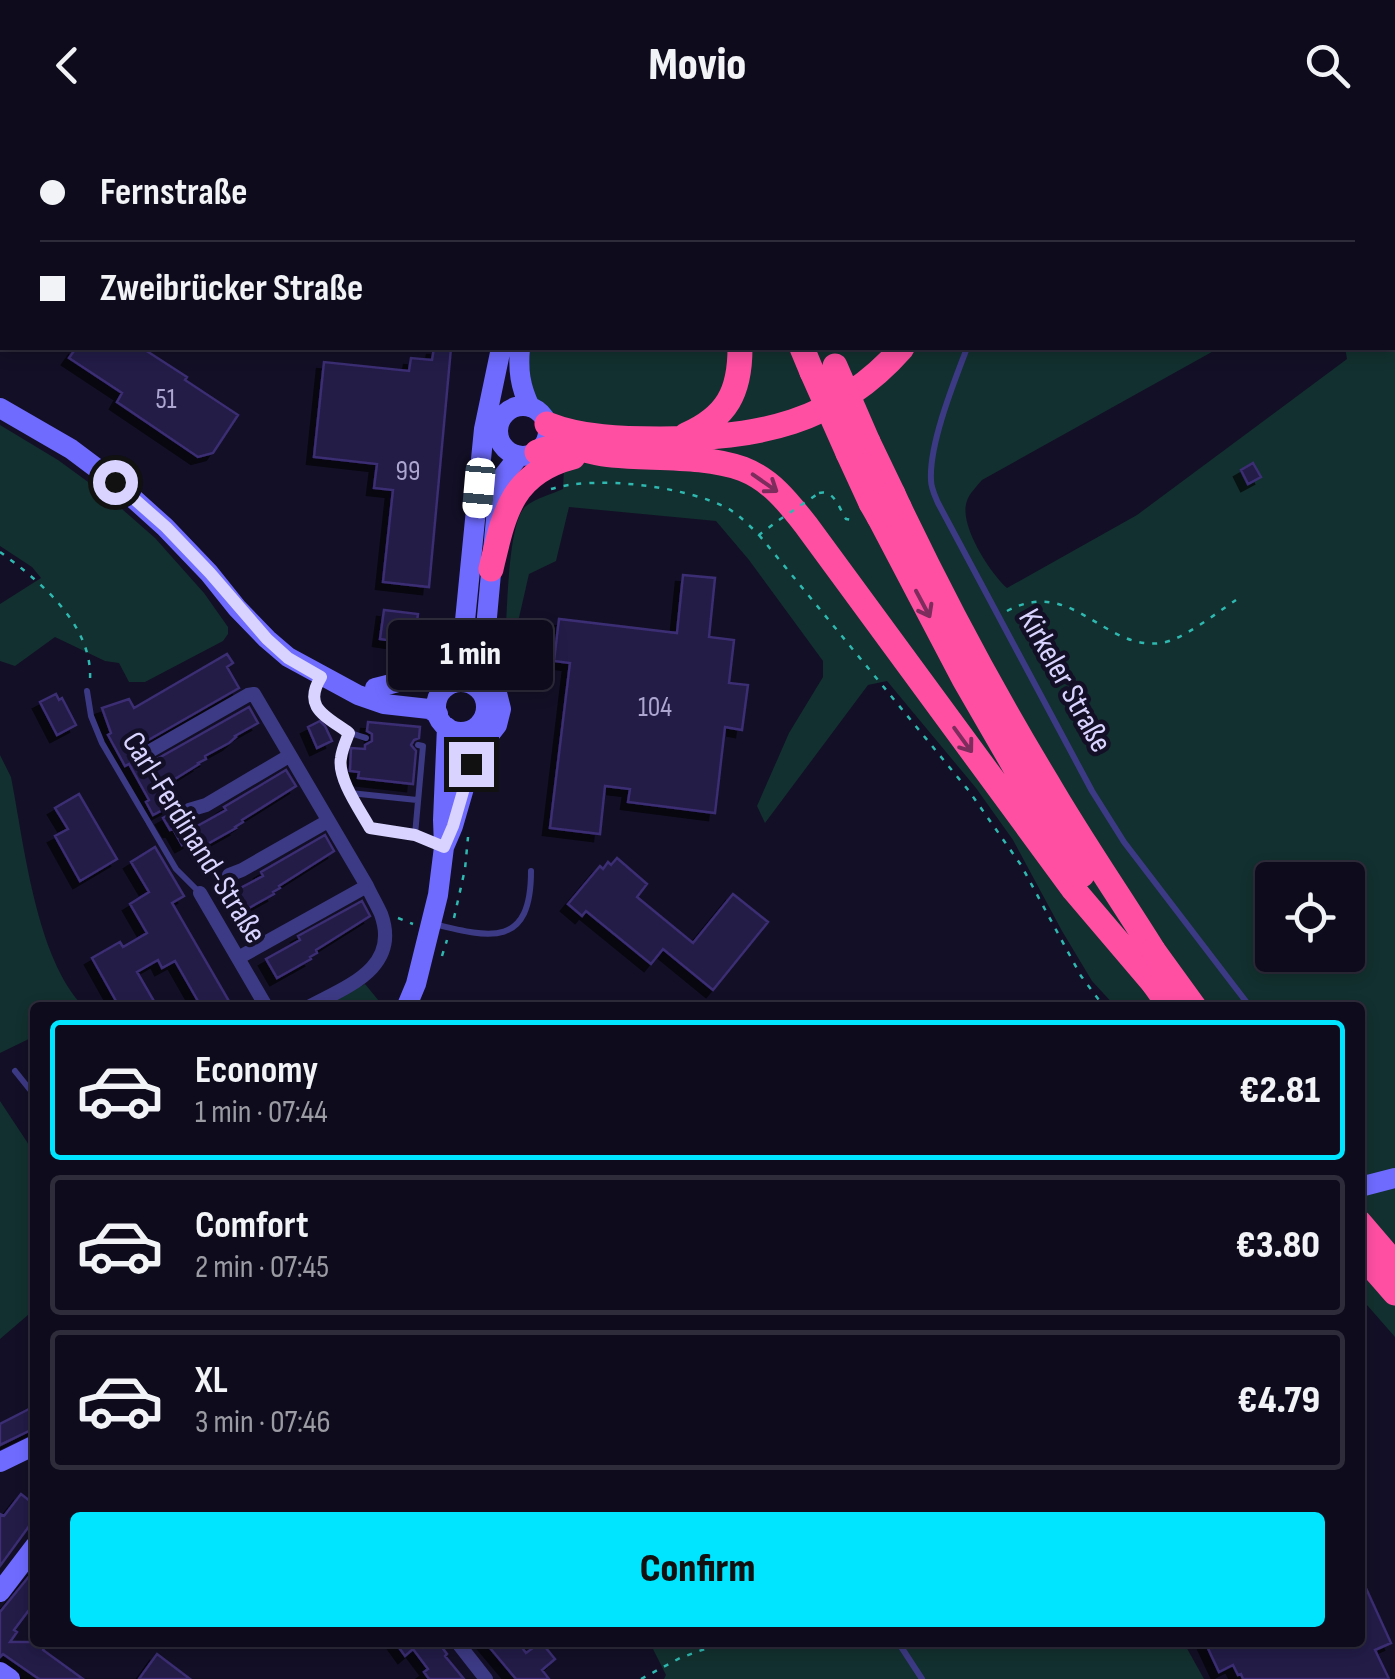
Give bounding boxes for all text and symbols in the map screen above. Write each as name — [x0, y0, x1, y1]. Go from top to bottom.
icon: back — [40, 38, 95, 93]
text: Movio — [649, 38, 746, 93]
icon: search — [1300, 38, 1355, 93]
text: Fernstraße — [100, 170, 248, 215]
text: Zweibrücker Straße — [100, 266, 363, 311]
house number: 51 — [155, 383, 177, 416]
house number: 99 — [396, 455, 420, 488]
car — [461, 457, 497, 519]
route start — [93, 460, 138, 505]
one-way arrow — [751, 472, 779, 493]
one-way arrow — [914, 588, 934, 618]
street label: Kirkeler Straße — [1009, 602, 1120, 759]
callout: 1 min — [388, 619, 554, 689]
text: 1 min — [440, 635, 501, 674]
house number: 104 — [638, 691, 672, 724]
street label: Carl-Ferdinand-Straße — [113, 725, 274, 951]
one-way arrow — [952, 726, 973, 753]
route end — [449, 742, 494, 787]
map controls — [1255, 862, 1365, 972]
button: locate — [1255, 862, 1365, 972]
icon: car — [75, 1045, 165, 1135]
text: Economy — [195, 1048, 318, 1093]
text: €2.81 — [1239, 1068, 1320, 1113]
text: 1 min · 07:44 — [195, 1093, 328, 1132]
icon: car — [75, 1200, 165, 1290]
text: Comfort — [195, 1203, 309, 1248]
text: €3.80 — [1236, 1223, 1320, 1268]
text: 2 min · 07:45 — [195, 1248, 329, 1287]
icon: car — [75, 1355, 165, 1445]
text: XL — [195, 1358, 228, 1403]
text: €4.79 — [1237, 1378, 1320, 1423]
text: 3 min · 07:46 — [195, 1403, 330, 1442]
button: Confirm — [70, 1512, 1325, 1627]

